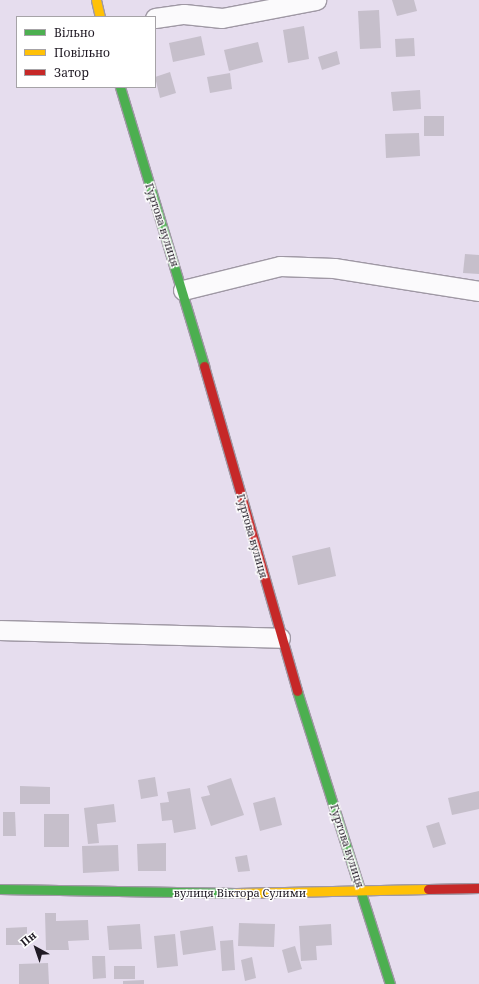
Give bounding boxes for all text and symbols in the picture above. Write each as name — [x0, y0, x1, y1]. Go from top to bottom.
legend — [16, 16, 156, 88]
text: Вільно — [54, 24, 95, 41]
text: Повільно — [54, 44, 110, 61]
text: Затор — [54, 64, 89, 81]
street label: Гуртова вулиця — [142, 182, 182, 268]
street label: Гуртова вулиця — [234, 492, 270, 580]
street label: Гуртова вулиця — [327, 803, 367, 889]
street label: вулиця Віктора Сулими — [174, 886, 306, 900]
text: Пн — [17, 927, 39, 949]
north arrow — [16, 928, 56, 968]

